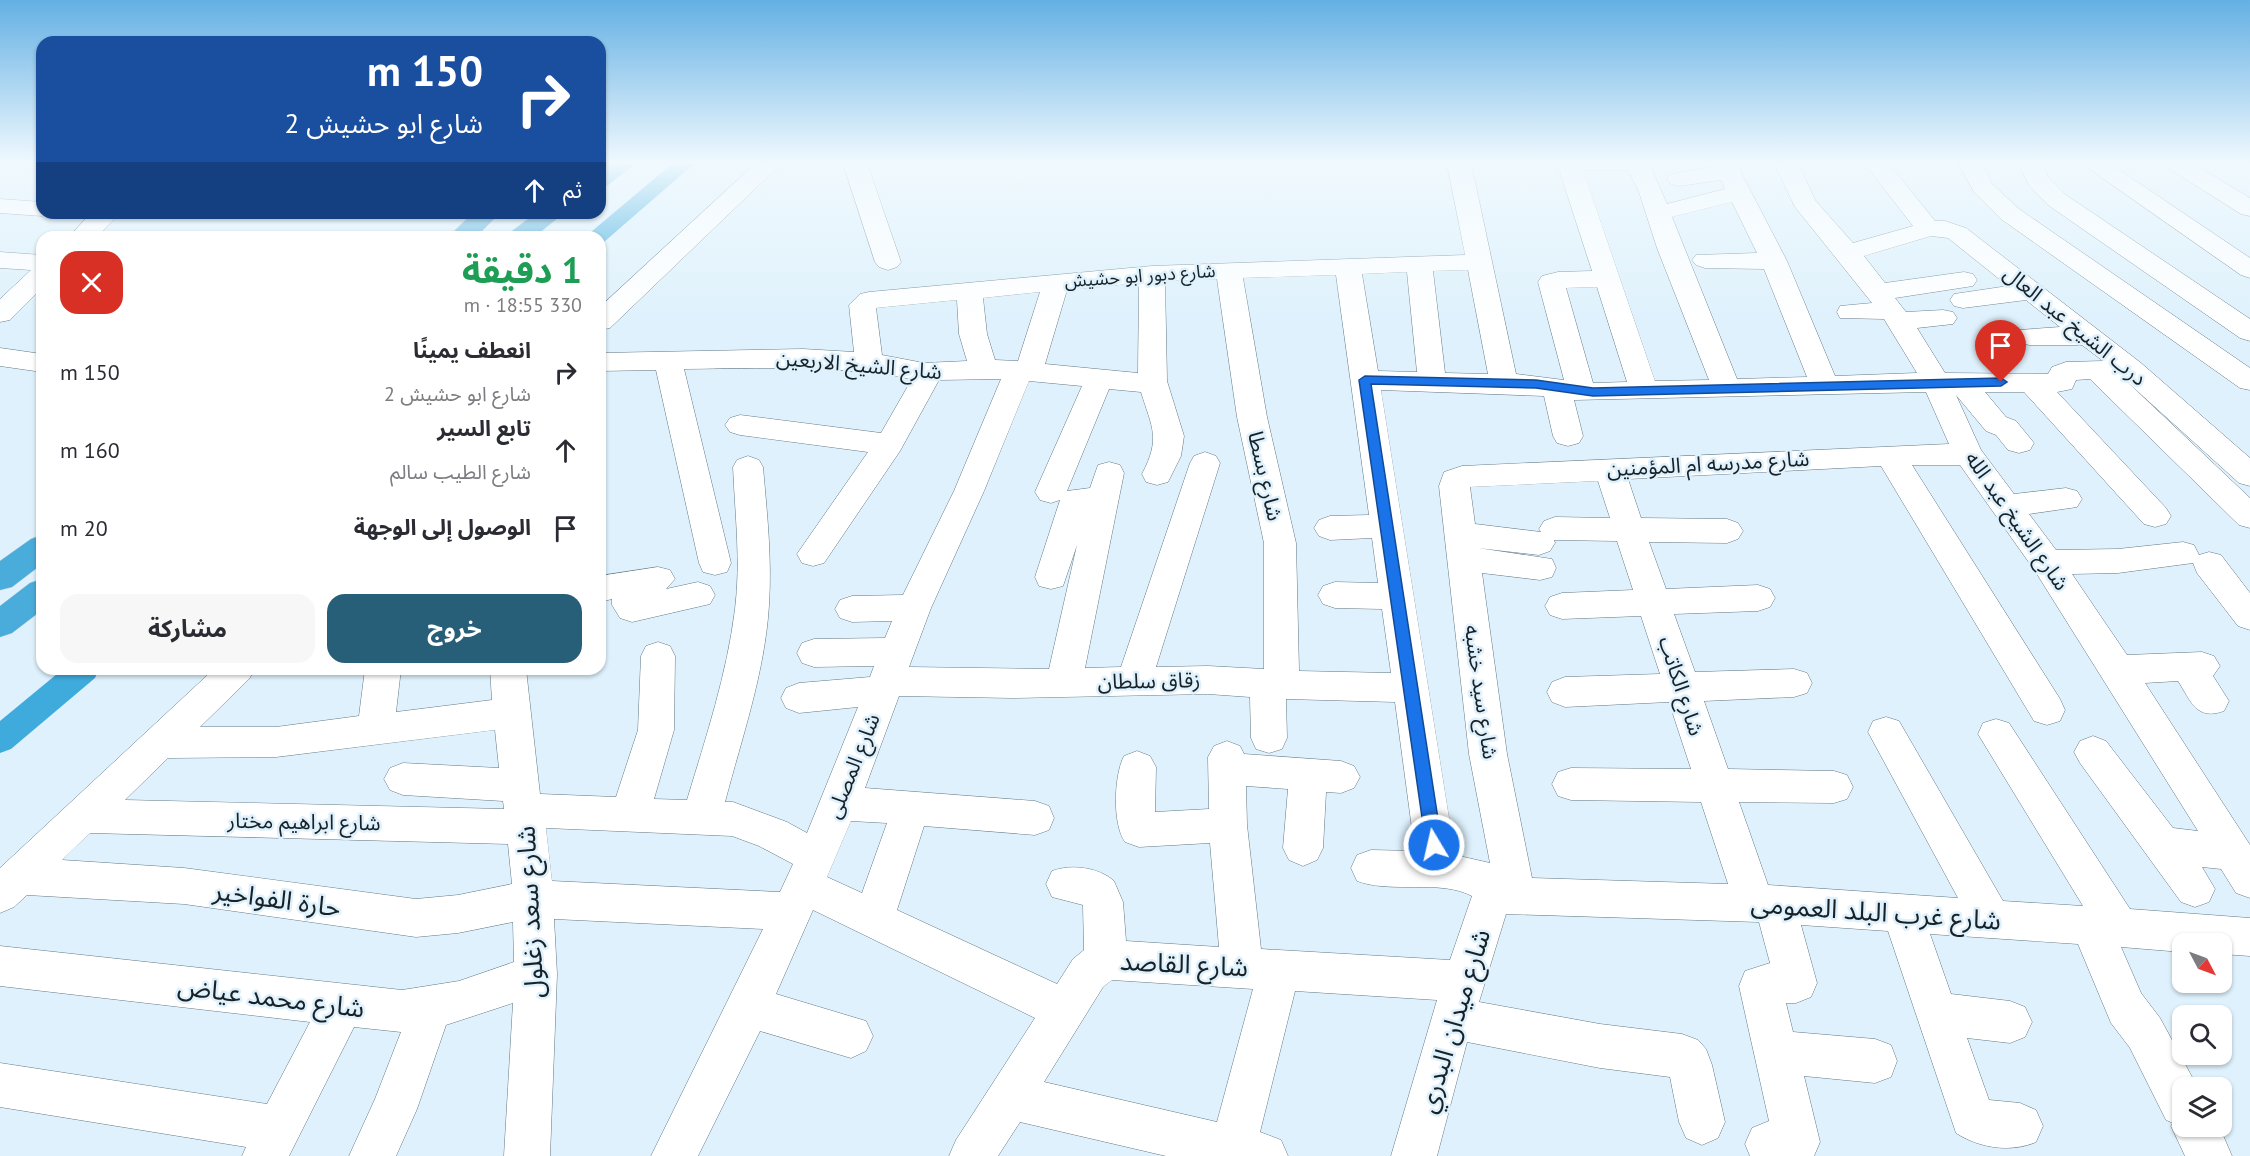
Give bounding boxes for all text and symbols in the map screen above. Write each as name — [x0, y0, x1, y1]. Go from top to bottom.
text: 150 m — [367, 43, 483, 98]
icon: right — [504, 60, 582, 138]
text: شارع ابو حشيش 2 — [284, 106, 483, 140]
icon: ahead — [518, 174, 551, 207]
text: ثم — [563, 176, 582, 204]
text: 1 دقيقة — [462, 246, 582, 293]
button: close — [60, 251, 123, 314]
street label: شارع دبور ابو حشيش — [1064, 259, 1216, 295]
street label: درب الشيخ عبد العال — [1997, 260, 2152, 393]
text: 330 m · 18:55 — [464, 292, 582, 318]
pin — [1975, 320, 2026, 382]
icon: arrive — [1984, 329, 2017, 362]
text: انعطف يمينًا — [413, 336, 531, 364]
street label: شارع الشيخ الاربعين — [775, 344, 943, 387]
icon: right — [549, 356, 582, 389]
text: 150 m — [60, 358, 120, 386]
text: شارع ابو حشيش 2 — [384, 381, 531, 407]
text: تابع السير — [437, 414, 531, 442]
street label: شارع بسطا — [1240, 428, 1289, 524]
icon: ahead — [549, 434, 582, 467]
text: 160 m — [60, 436, 120, 464]
street label: شارع مدرسه ام المؤمنين — [1606, 445, 1810, 485]
street label: شارع الشيخ عبد الله — [1958, 446, 2075, 597]
text: شارع الطيب سالم — [390, 459, 531, 485]
icon: arrive — [549, 512, 582, 545]
text: الوصول إلى الوجهة — [354, 513, 531, 541]
text: 20 m — [60, 514, 108, 542]
button: مشاركة — [60, 594, 315, 663]
button: خروج — [327, 594, 582, 663]
street label: شارع سيد خشبه — [1457, 623, 1504, 761]
street label: شارع الكاتب — [1651, 633, 1710, 740]
street label: زقاق سلطان — [1097, 666, 1201, 695]
street label: شارع المصلى — [819, 709, 888, 823]
street label: شارع ابراهيم مختار — [226, 807, 381, 838]
position arrow — [1402, 813, 1466, 877]
street label: شارع سعد زغلول — [509, 825, 553, 999]
street label: حارة الفواخير — [210, 873, 343, 924]
street label: شارع غرب البلد العمومى — [1750, 886, 2002, 940]
street label: شارع ميدان البدري — [1410, 925, 1501, 1118]
north arrow — [2172, 933, 2232, 993]
map controls — [2172, 933, 2232, 1137]
street label: شارع القاصد — [1119, 944, 1249, 986]
street label: شارع محمد عياض — [175, 969, 366, 1027]
button: search — [2172, 1005, 2232, 1065]
button: layers — [2172, 1077, 2232, 1137]

